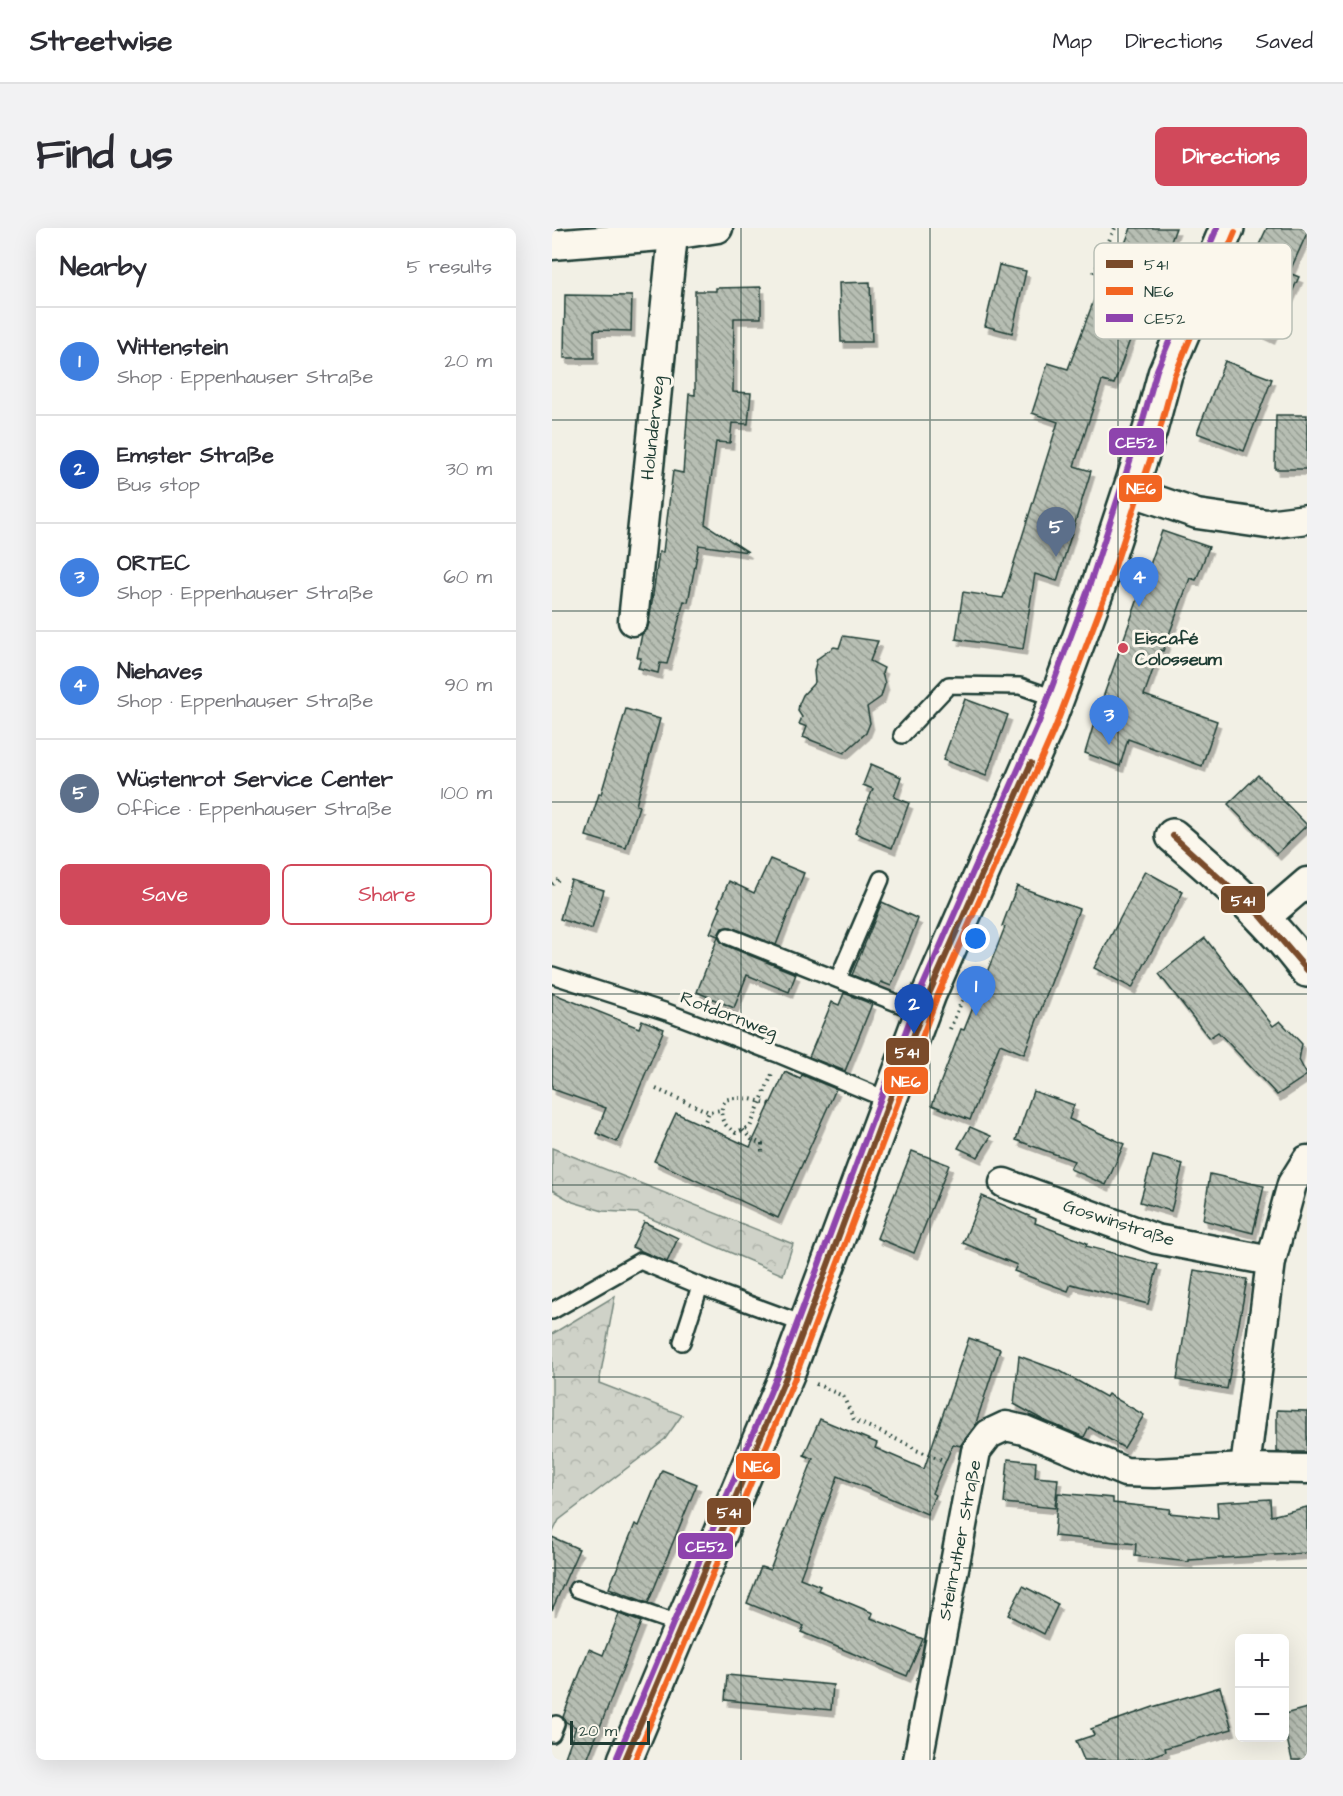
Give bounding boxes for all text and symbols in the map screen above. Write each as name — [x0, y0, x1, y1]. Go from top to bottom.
text: Streetwise — [30, 22, 172, 61]
text: Map — [1052, 27, 1092, 56]
text: Directions — [1125, 27, 1223, 56]
text: Saved — [1256, 27, 1313, 56]
text: Find us — [36, 127, 173, 185]
button: Directions — [1155, 127, 1307, 186]
legend — [1094, 243, 1292, 339]
text: Nearby — [60, 249, 147, 285]
text: 5 results — [407, 253, 492, 281]
text: 541 — [1144, 254, 1168, 276]
text: NE6 — [1144, 281, 1174, 303]
text: CE52 — [1144, 308, 1185, 330]
text: Wittenstein — [117, 332, 228, 363]
text: 1 — [78, 347, 81, 375]
text: 20 m — [444, 347, 492, 375]
text: Shop · Eppenhauser Straße — [117, 363, 373, 391]
street label: Holunderweg — [635, 375, 672, 481]
line badge: CE52 — [1108, 427, 1165, 456]
text: CE52 — [1115, 432, 1157, 454]
text: Emster Straße — [117, 440, 274, 471]
text: 2 — [74, 455, 85, 483]
text: 30 m — [446, 455, 492, 483]
text: Bus stop — [117, 471, 200, 499]
line badge: NE6 — [1118, 474, 1163, 503]
text: NE6 — [1126, 478, 1156, 500]
pin: 5 — [1036, 508, 1076, 557]
text: ORTEC — [117, 548, 190, 579]
pin: 4 — [1120, 558, 1158, 607]
text: 3 — [74, 563, 85, 591]
text: 60 m — [443, 563, 492, 591]
text: Shop · Eppenhauser Straße — [117, 579, 373, 607]
place label: Eiscafé Colosseum — [1135, 626, 1223, 672]
marker: Eiscafé Colosseum — [1116, 641, 1130, 655]
text: Niehaves — [117, 656, 202, 687]
text: 4 — [73, 671, 86, 699]
text: 90 m — [444, 671, 492, 699]
text: Shop · Eppenhauser Straße — [117, 687, 373, 715]
pin: 3 — [1090, 696, 1128, 745]
text: Wüstenrot Service Center — [117, 764, 393, 795]
text: 5 — [72, 779, 87, 807]
text: 100 m — [441, 779, 492, 807]
text: Office · Eppenhauser Straße — [117, 795, 392, 823]
button: Save — [60, 864, 270, 925]
button: Share — [282, 864, 492, 925]
line badge: 541 — [1220, 885, 1266, 914]
text: 541 — [1231, 890, 1256, 912]
your location — [961, 924, 990, 953]
pin: 1 — [956, 966, 996, 1016]
pin: 2 — [894, 984, 934, 1034]
street label: Rotdornweg — [677, 985, 781, 1046]
line badge: 541 — [885, 1037, 930, 1066]
text: 541 — [895, 1042, 920, 1064]
line badge: NE6 — [883, 1066, 929, 1095]
text: NE6 — [891, 1071, 921, 1093]
street label: Goswinstraße — [1060, 1193, 1178, 1253]
line badge: NE6 — [735, 1452, 781, 1480]
text: NE6 — [743, 1456, 773, 1478]
street label: Steinruther Straße — [932, 1457, 988, 1622]
line badge: 541 — [706, 1497, 752, 1526]
text: 541 — [717, 1502, 742, 1524]
line badge: CE52 — [677, 1532, 734, 1560]
text: CE52 — [685, 1536, 727, 1558]
map controls — [1235, 1634, 1289, 1742]
button: + — [1235, 1634, 1289, 1688]
button: − — [1235, 1688, 1289, 1742]
scale bar — [570, 1718, 650, 1746]
text: 20 m — [579, 1720, 617, 1742]

